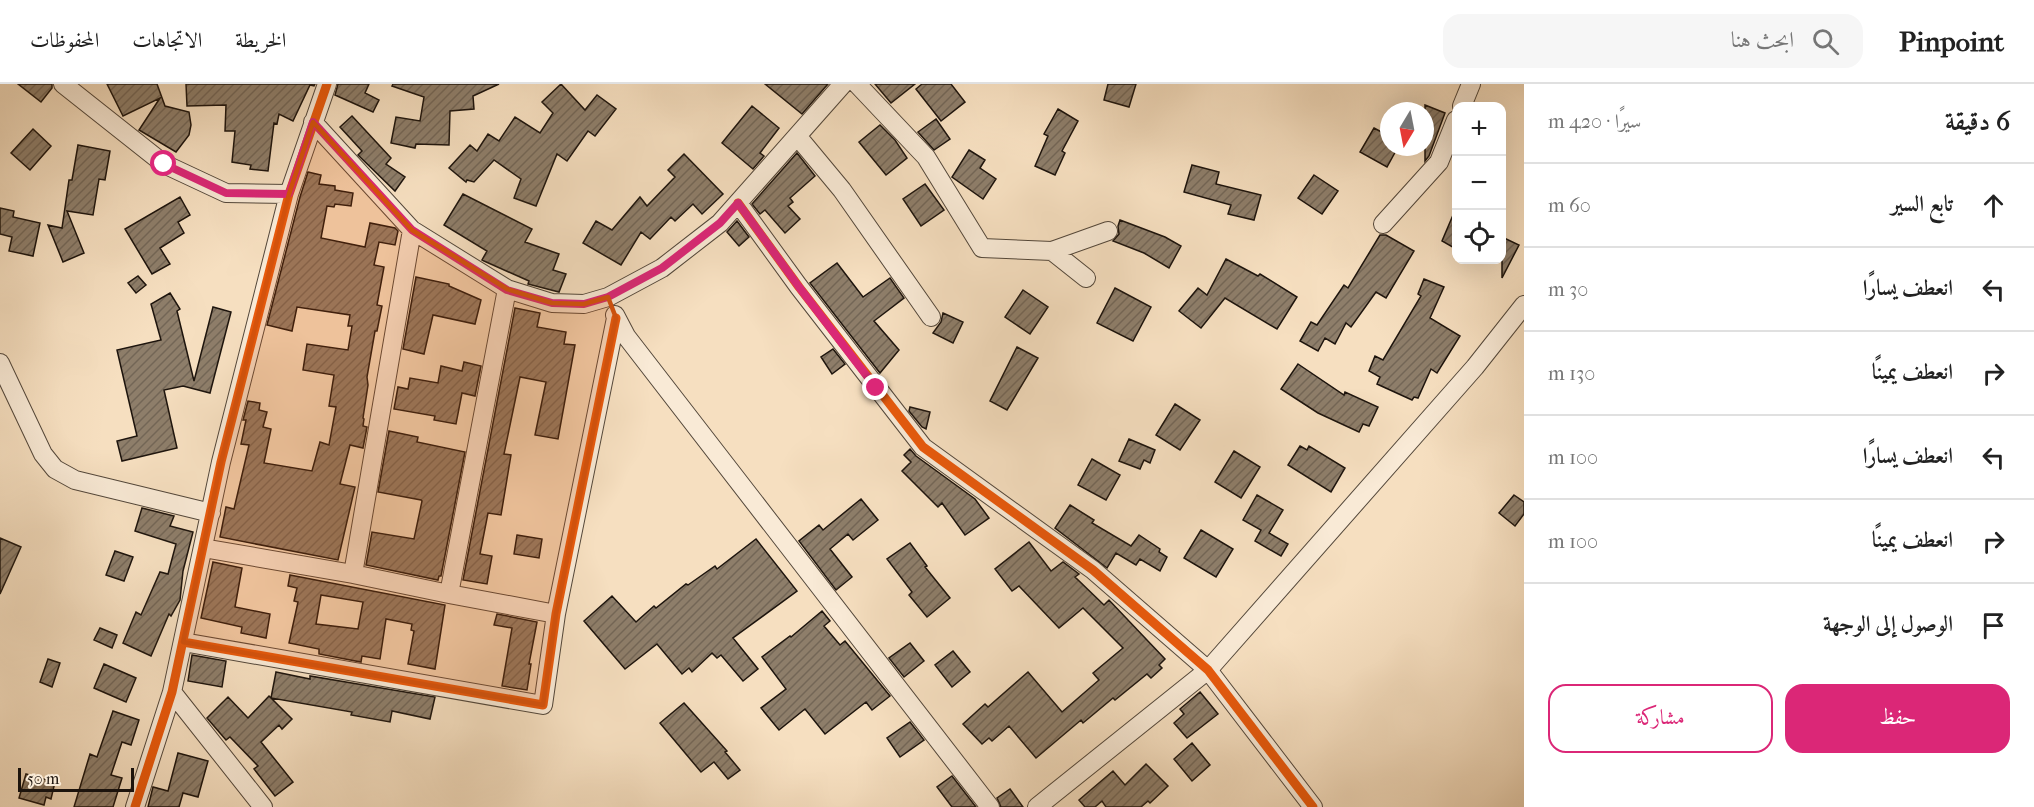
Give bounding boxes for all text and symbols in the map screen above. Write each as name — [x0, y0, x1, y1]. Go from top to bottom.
search box — [1443, 14, 1863, 68]
icon: search — [1809, 25, 1842, 58]
text: Pinpoint — [1899, 25, 2004, 58]
text: ابحث هنا — [1731, 27, 1794, 53]
text: المحفوظات — [30, 28, 99, 52]
text: الاتجاهات — [132, 28, 202, 52]
text: الخريطة — [235, 28, 286, 52]
north arrow — [1380, 102, 1434, 156]
map controls — [1452, 102, 1506, 264]
button: + — [1452, 102, 1506, 156]
text: 6 دقيقة — [1945, 106, 2010, 137]
text: سيرًا · 420 m — [1548, 110, 1641, 133]
route start — [150, 150, 176, 176]
button: − — [1452, 156, 1506, 210]
icon: ahead — [1977, 189, 2010, 222]
text: تابع السير — [1891, 191, 1953, 217]
text: 60 m — [1548, 194, 1591, 217]
button: locate — [1452, 210, 1506, 264]
icon: left — [1977, 273, 2010, 306]
text: انعطف يسارًا — [1863, 275, 1953, 301]
text: 30 m — [1548, 278, 1588, 301]
icon: right — [1977, 357, 2010, 390]
text: انعطف يمينًا — [1872, 359, 1953, 385]
text: 130 m — [1548, 362, 1595, 385]
route end — [862, 374, 888, 400]
icon: left — [1977, 441, 2010, 474]
text: انعطف يسارًا — [1863, 443, 1953, 469]
text: 100 m — [1548, 446, 1598, 469]
icon: right — [1977, 525, 2010, 558]
text: انعطف يمينًا — [1872, 527, 1953, 553]
text: 100 m — [1548, 530, 1598, 553]
icon: arrive — [1977, 609, 2010, 642]
text: الوصول إلى الوجهة — [1823, 611, 1953, 637]
button: مشاركة — [1548, 684, 1773, 753]
button: حفظ — [1785, 684, 2010, 753]
scale bar — [18, 765, 134, 792]
text: 50 m — [27, 769, 59, 788]

